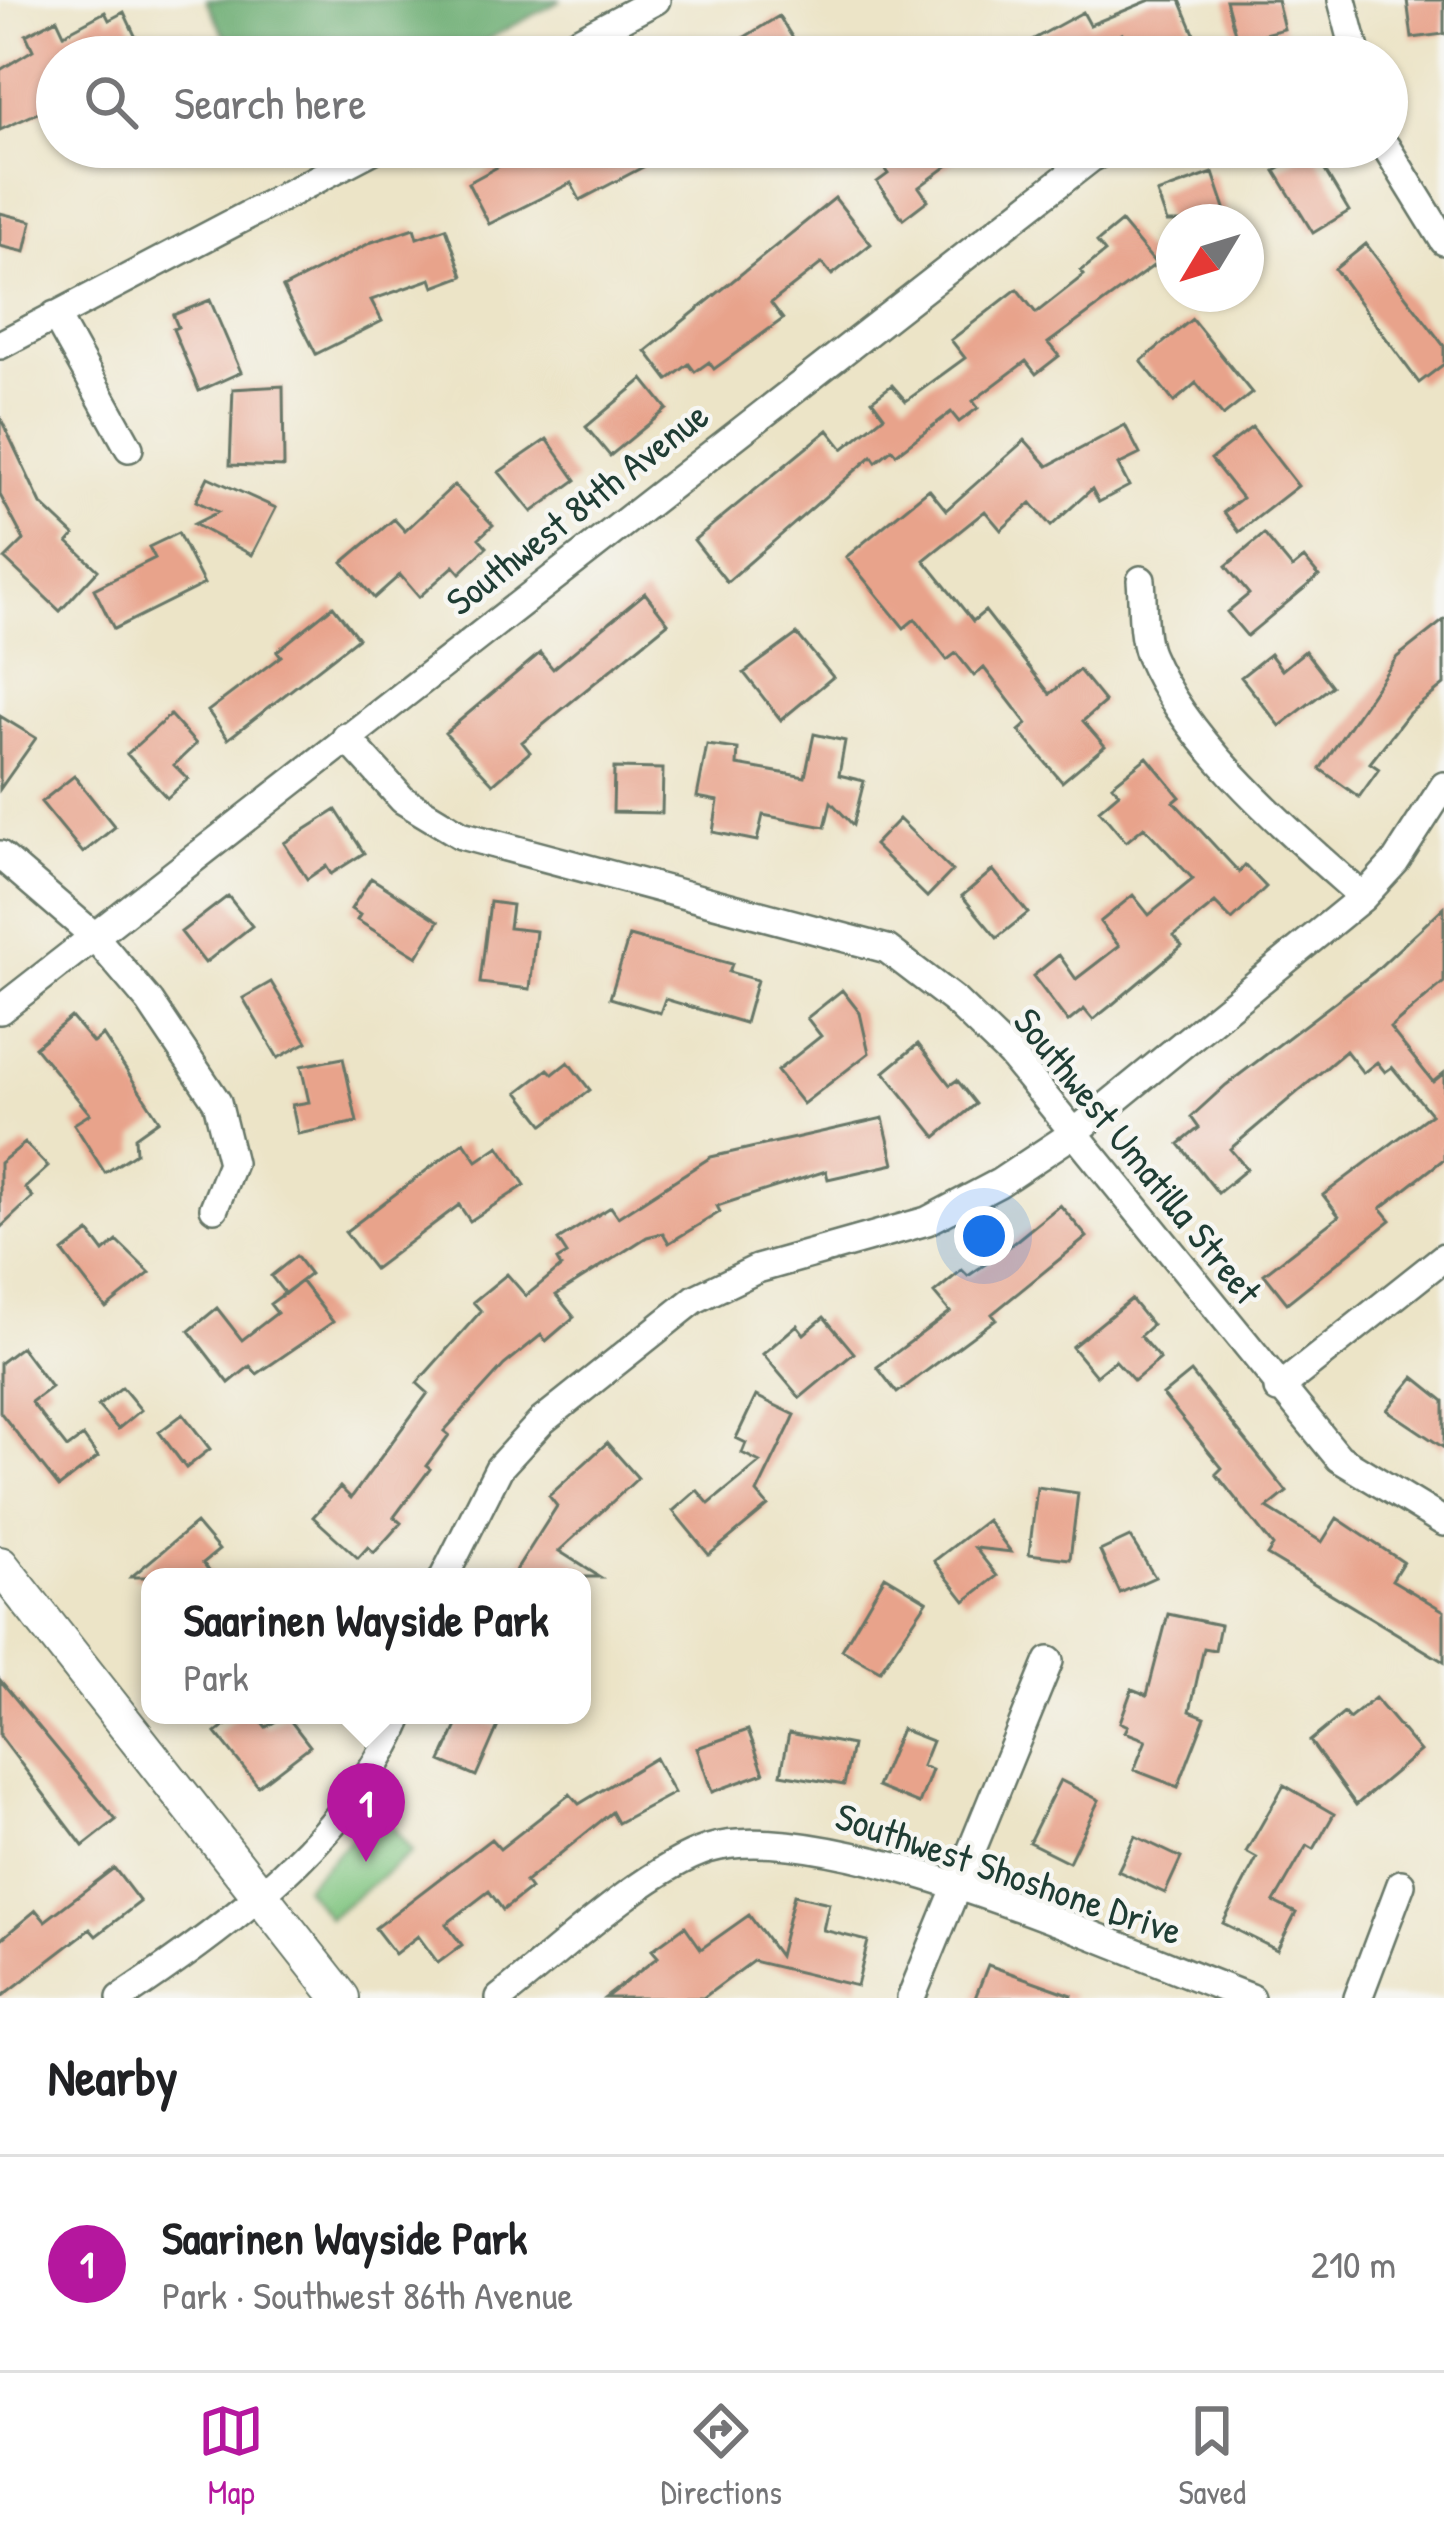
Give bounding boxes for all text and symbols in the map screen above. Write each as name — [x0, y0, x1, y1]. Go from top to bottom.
search box — [36, 36, 1408, 168]
icon: search — [78, 69, 144, 135]
text: Search here — [174, 72, 366, 133]
north arrow — [1156, 204, 1264, 312]
street label: Southwest 84th Avenue — [435, 388, 719, 627]
street label: Southwest Umatilla Street — [1002, 996, 1275, 1316]
your location — [954, 1206, 1014, 1266]
popup — [141, 1568, 591, 1724]
text: Saarinen Wayside Park — [183, 1589, 549, 1650]
text: Park — [183, 1650, 249, 1703]
pin: 1 — [327, 1763, 405, 1862]
street label: Southwest Shoshone Drive — [829, 1788, 1189, 1957]
text: Nearby — [48, 2042, 178, 2111]
text: Saarinen Wayside Park — [162, 2207, 527, 2268]
text: 1 — [80, 2237, 94, 2290]
text: 210 m — [1311, 2237, 1396, 2290]
text: Park · Southwest 86th Avenue — [162, 2268, 573, 2321]
tab: Map — [198, 2398, 264, 2514]
tab: Directions — [661, 2398, 782, 2514]
tab: Saved — [1178, 2398, 1246, 2514]

